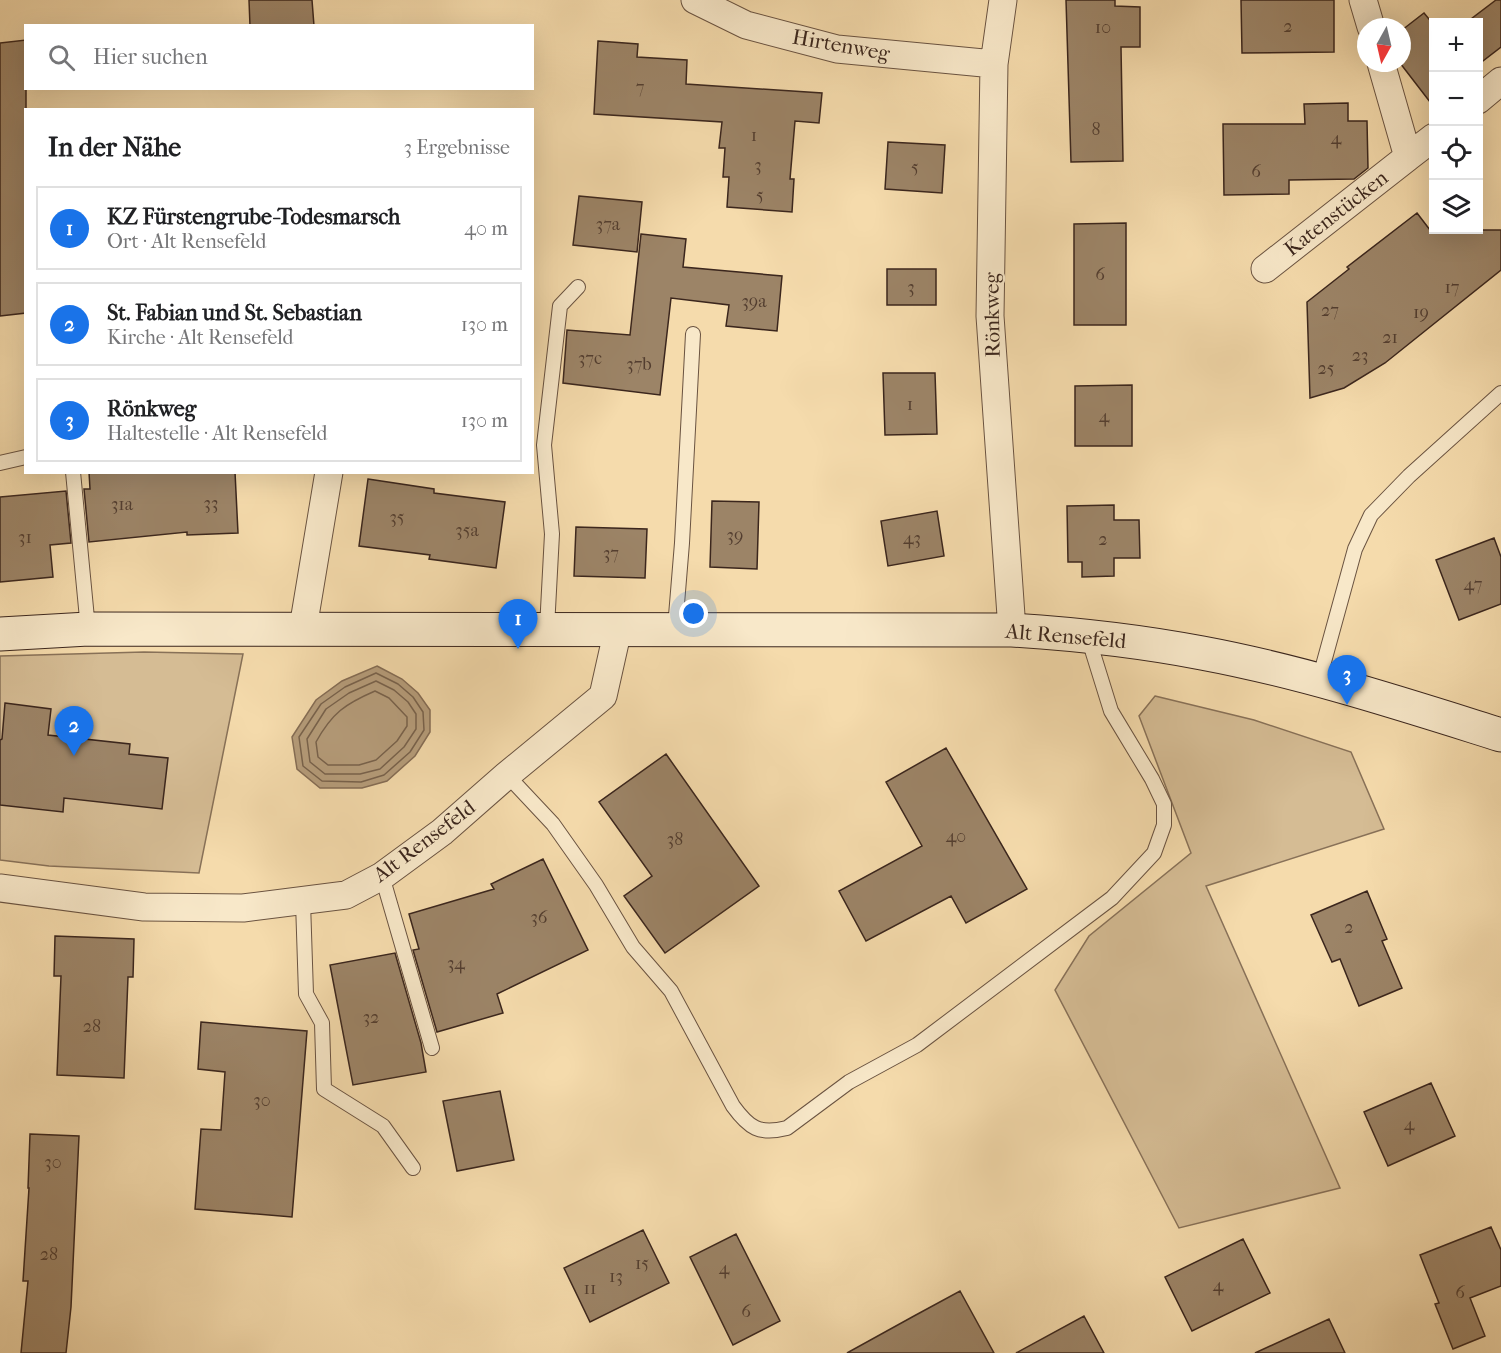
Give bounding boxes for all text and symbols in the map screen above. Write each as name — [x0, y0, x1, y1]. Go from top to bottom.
house number: 2 — [1283, 16, 1293, 37]
house number: 10 — [1095, 17, 1111, 38]
north arrow — [1357, 18, 1411, 72]
map controls — [1429, 18, 1483, 234]
button: + — [1429, 18, 1483, 72]
search box — [24, 24, 534, 90]
street label: Hirtenweg — [790, 25, 892, 65]
icon: search — [45, 41, 78, 74]
text: Hier suchen — [93, 44, 208, 70]
button: − — [1429, 72, 1483, 126]
house number: 7 — [636, 77, 645, 98]
house number: 8 — [1091, 119, 1101, 140]
house number: 1 — [751, 125, 757, 146]
button: locate — [1429, 126, 1483, 180]
house number: 4 — [1331, 128, 1342, 149]
text: In der Nähe — [48, 132, 181, 163]
text: 3 Ergebnisse — [404, 136, 510, 159]
house number: 3 — [754, 155, 762, 176]
house number: 5 — [911, 157, 919, 178]
house number: 6 — [1251, 161, 1261, 182]
street label: Katenstücken — [1280, 165, 1392, 261]
button: layers — [1429, 180, 1483, 234]
house number: 5 — [756, 185, 764, 206]
text: KZ Fürstengrube-Todesmarsch — [107, 204, 400, 230]
house number: 37a — [596, 214, 621, 235]
text: 1 — [66, 217, 73, 240]
text: 40 m — [464, 217, 508, 240]
text: Ort · Alt Rensefeld — [107, 230, 266, 253]
house number: 6 — [1095, 264, 1105, 285]
street label: Rönkweg — [979, 271, 1005, 358]
house number: 3 — [907, 277, 915, 298]
house number: 17 — [1444, 277, 1460, 298]
house number: 39a — [741, 291, 767, 312]
text: St. Fabian und St. Sebastian — [107, 300, 362, 326]
house number: 27 — [1321, 300, 1339, 321]
house number: 19 — [1413, 302, 1429, 323]
text: 2 — [64, 313, 75, 336]
text: 130 m — [461, 313, 508, 336]
text: Kirche · Alt Rensefeld — [107, 326, 294, 349]
house number: 21 — [1382, 327, 1398, 348]
house number: 23 — [1352, 345, 1368, 366]
house number: 37c — [578, 348, 602, 369]
house number: 37b — [626, 354, 652, 375]
house number: 25 — [1317, 358, 1335, 379]
house number: 1 — [907, 394, 913, 415]
text: Rönkweg — [107, 396, 196, 422]
house number: 4 — [1099, 406, 1110, 427]
text: 3 — [65, 409, 74, 432]
text: 130 m — [461, 409, 508, 432]
text: Haltestelle · Alt Rensefeld — [107, 422, 328, 445]
house number: 33 — [204, 493, 218, 514]
house number: 31a — [111, 494, 134, 515]
house number: 35 — [389, 507, 405, 528]
house number: 35a — [455, 520, 479, 541]
house number: 39 — [727, 525, 743, 546]
house number: 31 — [18, 527, 32, 548]
house number: 43 — [903, 528, 921, 549]
house number: 2 — [1098, 529, 1108, 550]
house number: 37 — [603, 543, 619, 564]
house number: 47 — [1464, 574, 1483, 595]
your location — [679, 599, 708, 628]
pin: 1 — [498, 600, 538, 649]
street label: Alt Rensefeld — [1004, 619, 1128, 653]
pin: 3 — [1328, 656, 1366, 705]
pin: 2 — [54, 706, 94, 756]
street label: Alt Rensefeld — [368, 795, 480, 888]
house number: 40 — [946, 826, 966, 847]
house number: 38 — [667, 829, 683, 850]
house number: 36 — [530, 907, 548, 928]
house number: 2 — [1344, 917, 1354, 938]
house number: 34 — [447, 953, 465, 974]
house number: 32 — [363, 1007, 379, 1028]
house number: 28 — [83, 1016, 101, 1037]
house number: 30 — [253, 1090, 271, 1111]
house number: 4 — [1404, 1114, 1415, 1135]
house number: 30 — [44, 1152, 62, 1173]
house number: 28 — [40, 1244, 58, 1265]
house number: 15 — [635, 1253, 649, 1274]
house number: 4 — [719, 1258, 730, 1279]
house number: 13 — [609, 1266, 623, 1287]
house number: 4 — [1213, 1275, 1224, 1296]
house number: 11 — [584, 1278, 596, 1299]
house number: 6 — [1455, 1282, 1465, 1303]
house number: 6 — [741, 1301, 751, 1322]

